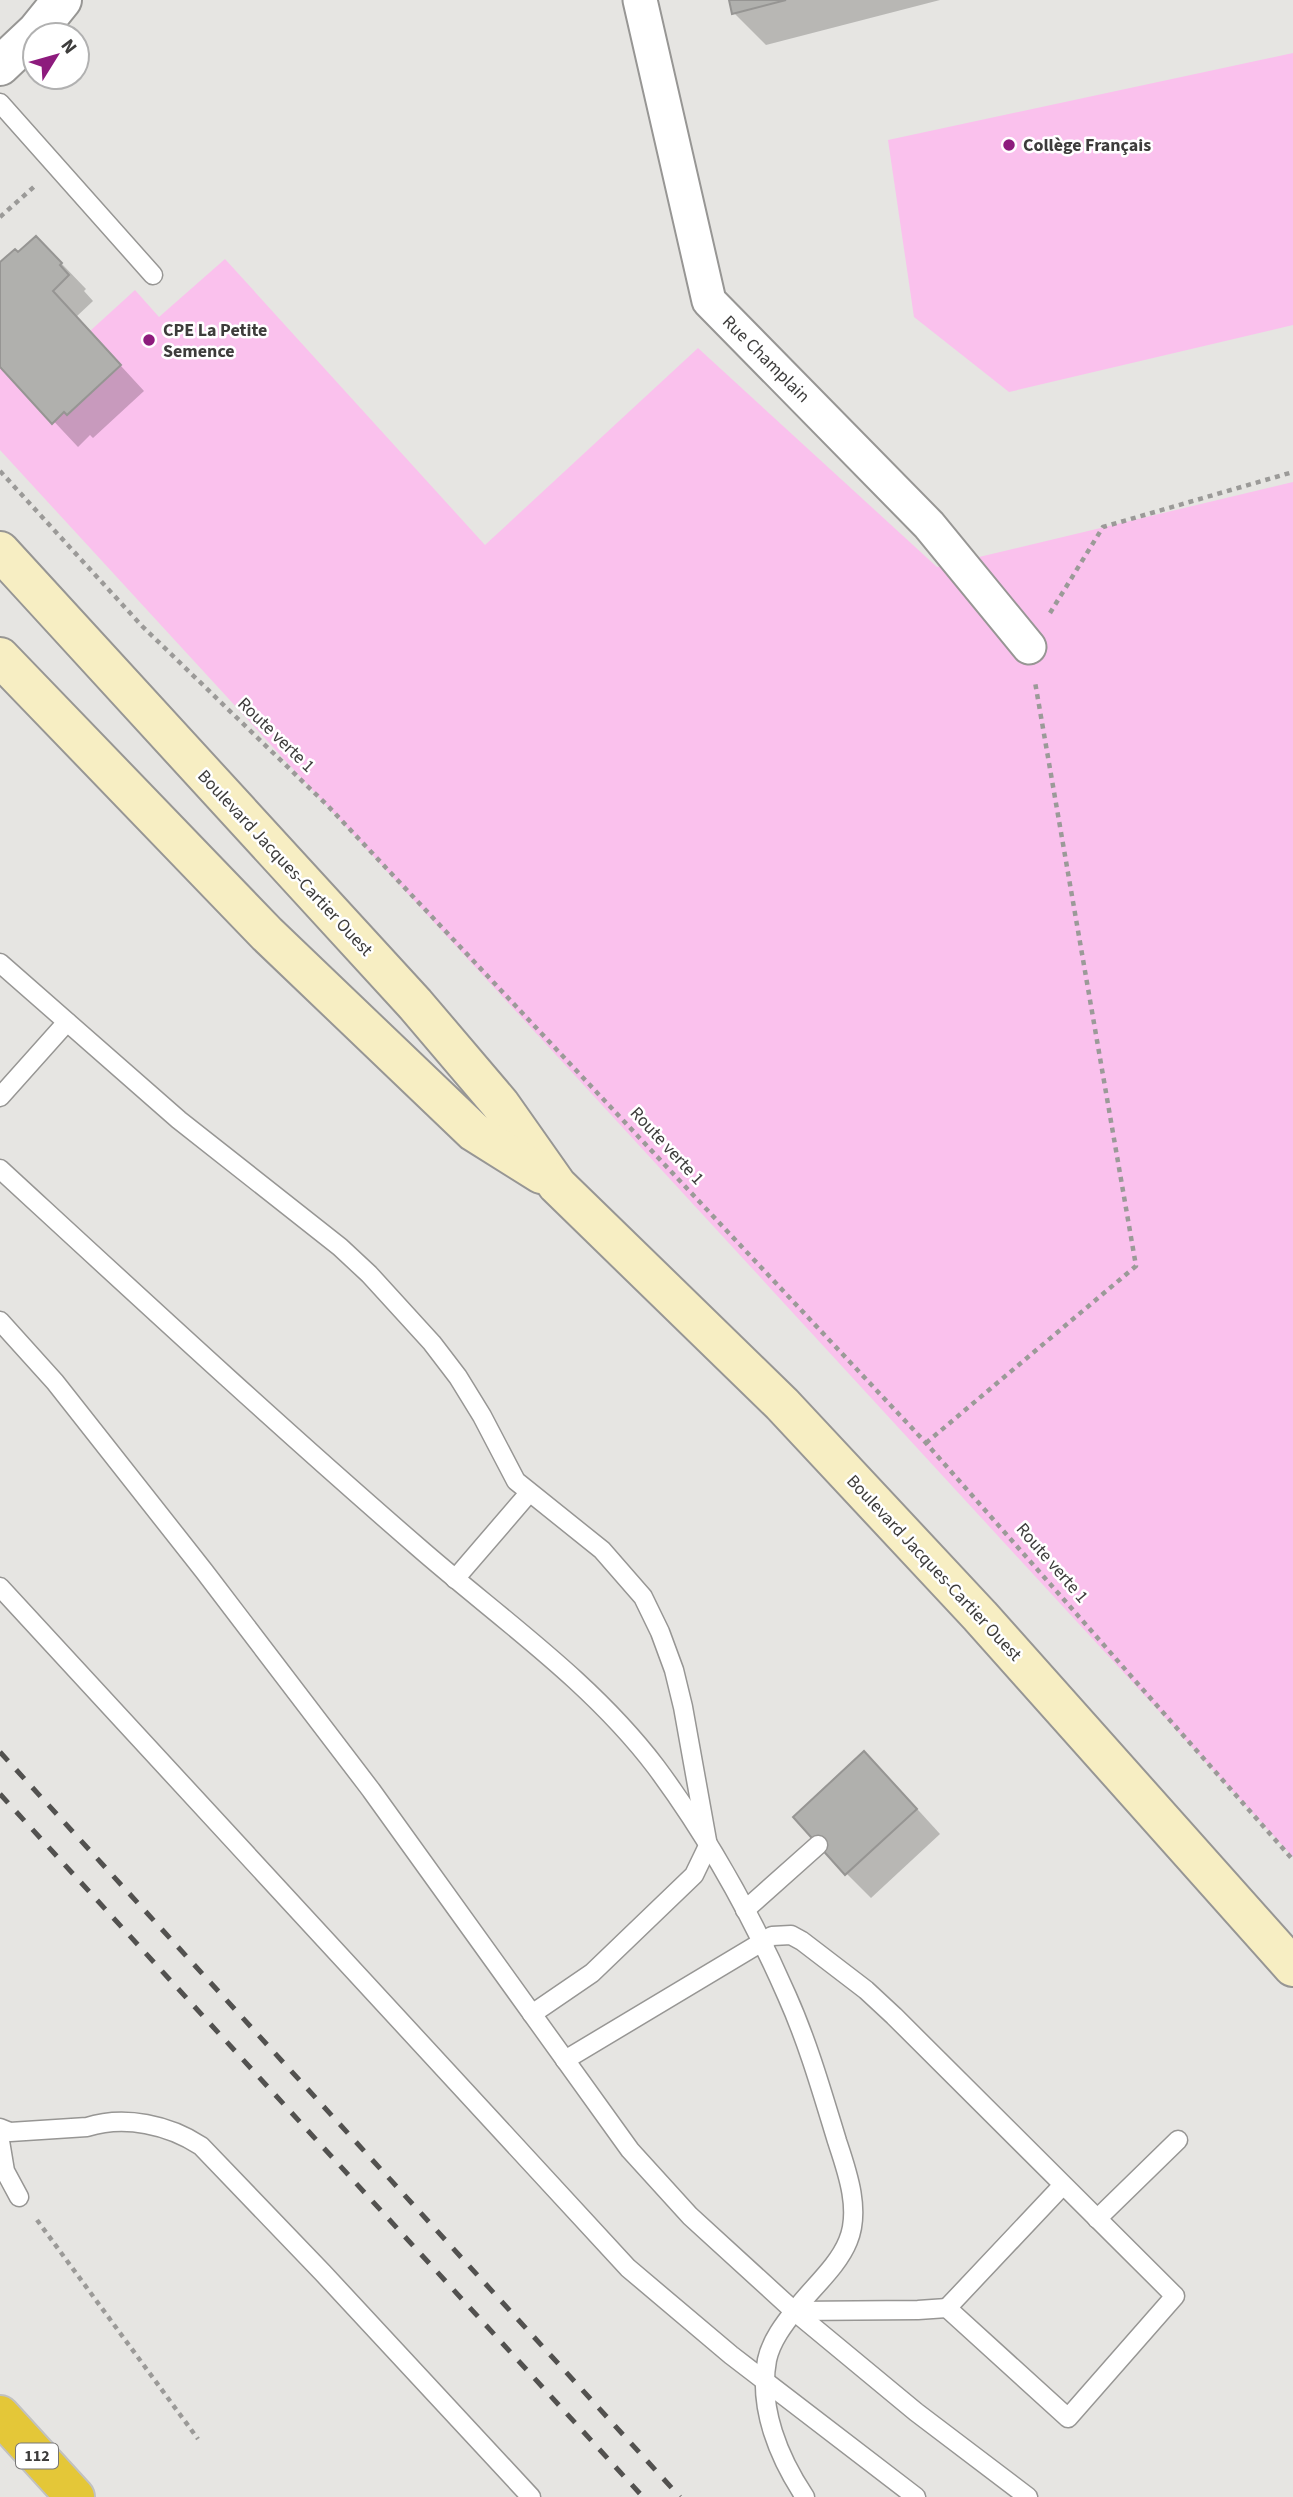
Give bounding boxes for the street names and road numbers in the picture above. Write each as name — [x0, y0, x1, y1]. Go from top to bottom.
street label: Rue Champlain — [717, 310, 815, 408]
street label: Route verte 1 — [232, 692, 320, 778]
street label: Boulevard Jacques-Cartier Ouest — [192, 764, 378, 962]
street label: Route verte 1 — [624, 1101, 710, 1191]
street label: Boulevard Jacques-Cartier Ouest — [841, 1469, 1027, 1667]
street label: Route verte 1 — [1010, 1518, 1094, 1608]
road number: 112 — [16, 2444, 58, 2468]

